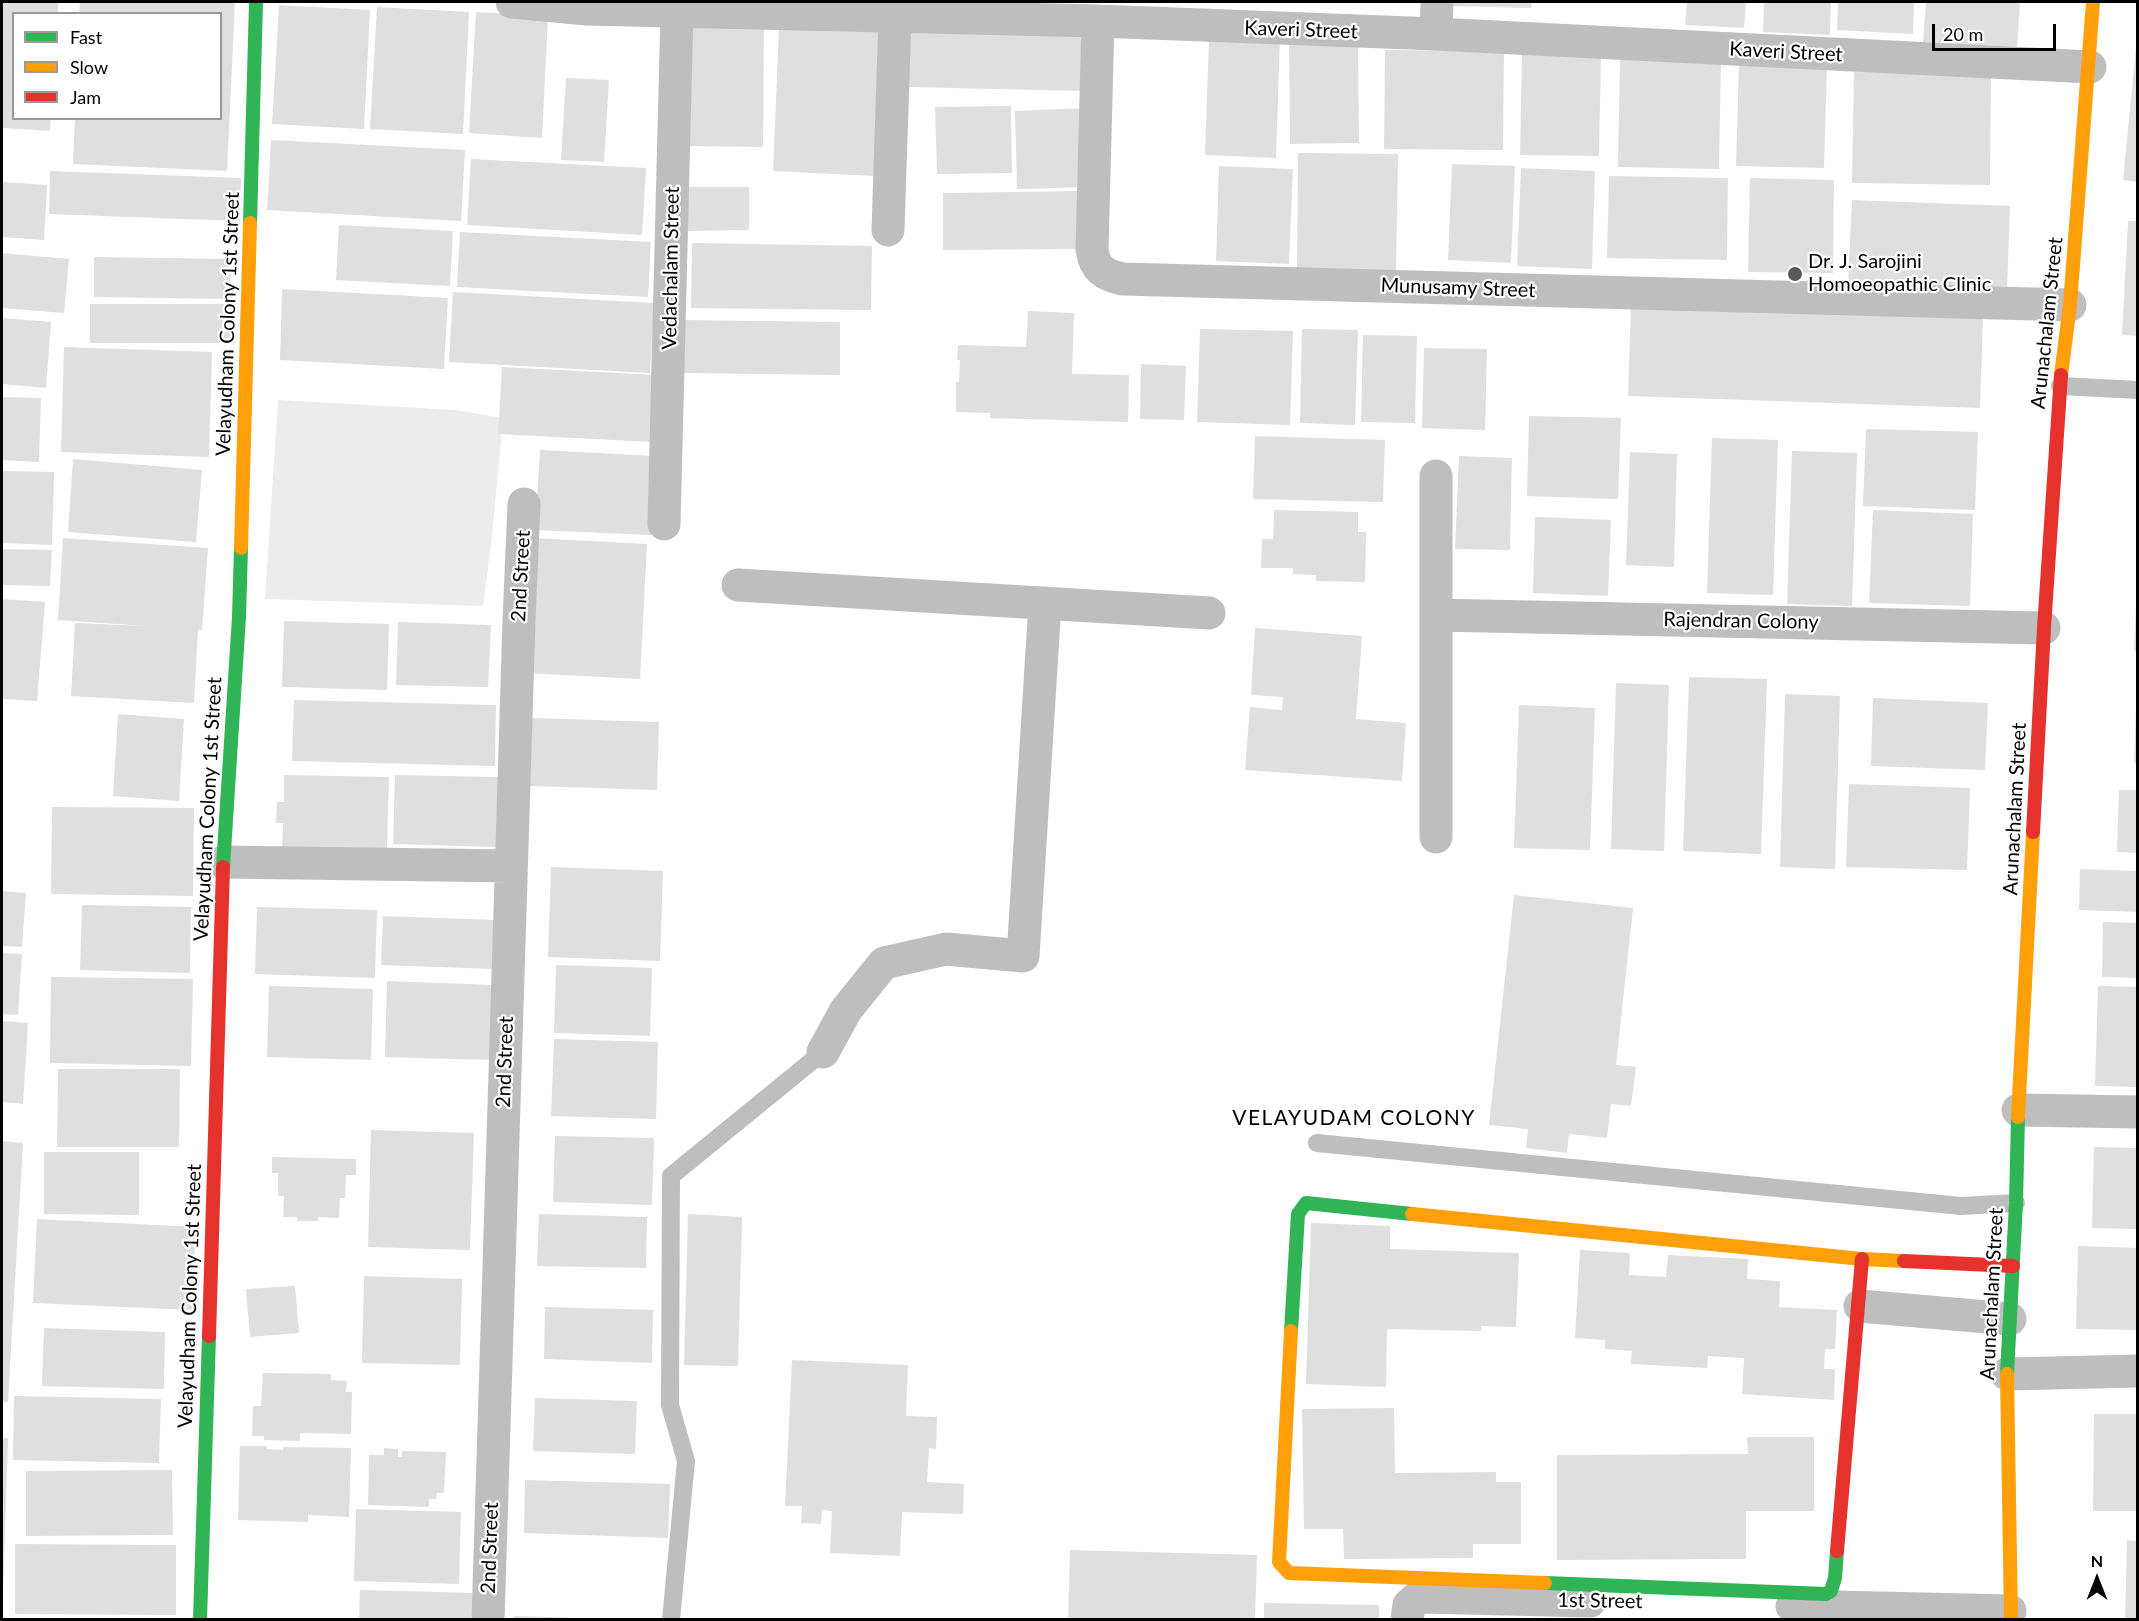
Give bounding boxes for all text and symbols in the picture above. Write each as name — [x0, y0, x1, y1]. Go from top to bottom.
legend — [12, 12, 222, 120]
scale bar — [1935, 12, 2060, 50]
street label: Kaveri Street — [1244, 16, 1358, 44]
text: 20 m — [1943, 23, 1983, 45]
text: Fast — [70, 26, 102, 48]
street label: Kaveri Street — [1729, 37, 1843, 67]
text: Slow — [70, 56, 108, 78]
text: Jam — [70, 86, 101, 108]
street label: Vedachalam Street — [658, 186, 684, 350]
street label: Velayudham Colony 1st Street — [211, 191, 245, 457]
street label: Arunachalam Street — [2026, 236, 2068, 410]
place label: Dr. J. Sarojini Homoeopathic Clinic — [1808, 250, 1991, 297]
marker: Dr. J. Sarojini Homoeopathic Clinic — [1786, 265, 1804, 283]
street label: Munusamy Street — [1380, 273, 1536, 303]
street label: 2nd Street — [507, 530, 535, 622]
street label: Rajendran Colony — [1663, 608, 1819, 634]
street label: Velayudham Colony 1st Street — [189, 676, 227, 942]
street label: Arunachalam Street — [1999, 722, 2031, 896]
street label: 2nd Street — [491, 1016, 519, 1108]
district label: VELAYUDAM COLONY — [1232, 1105, 1476, 1131]
street label: Velayudham Colony 1st Street — [173, 1163, 207, 1429]
street label: Arunachalam Street — [1976, 1207, 2008, 1381]
street label: 2nd Street — [476, 1502, 504, 1594]
north arrow — [2067, 1549, 2127, 1609]
text: N — [2091, 1551, 2103, 1570]
street label: 1st Street — [1557, 1588, 1643, 1614]

